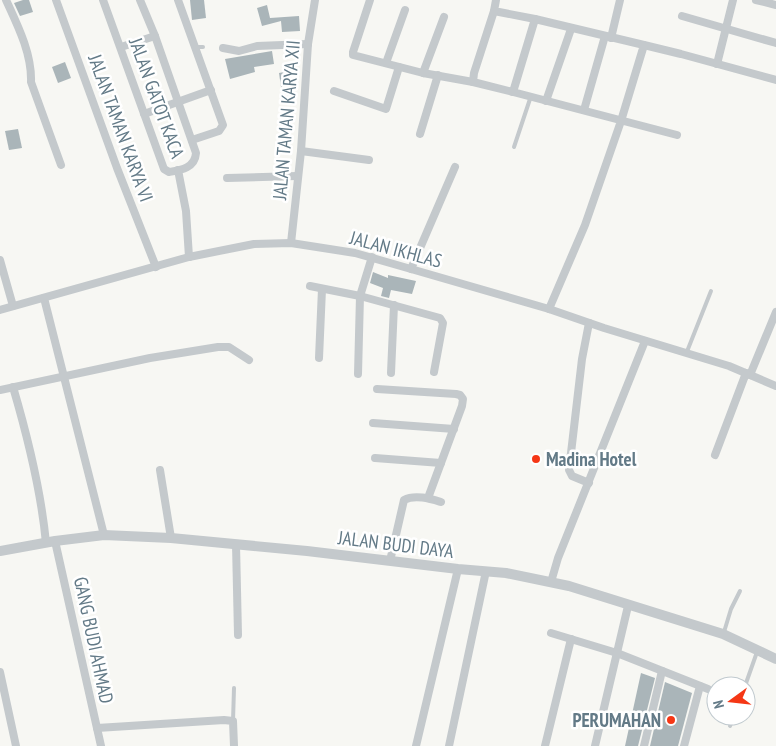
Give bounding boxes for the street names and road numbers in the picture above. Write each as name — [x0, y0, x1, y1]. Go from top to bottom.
street label: JALAN GATOT KACA — [124, 34, 190, 161]
street label: JALAN TAMAN KARYA XII — [267, 39, 305, 202]
street label: JALAN TAMAN KARYA VI — [83, 50, 159, 205]
street label: JALAN IKHLAS — [347, 225, 444, 273]
street label: JALAN BUDI DAYA — [336, 525, 455, 563]
street label: GANG BUDI AHMAD — [69, 574, 119, 706]

